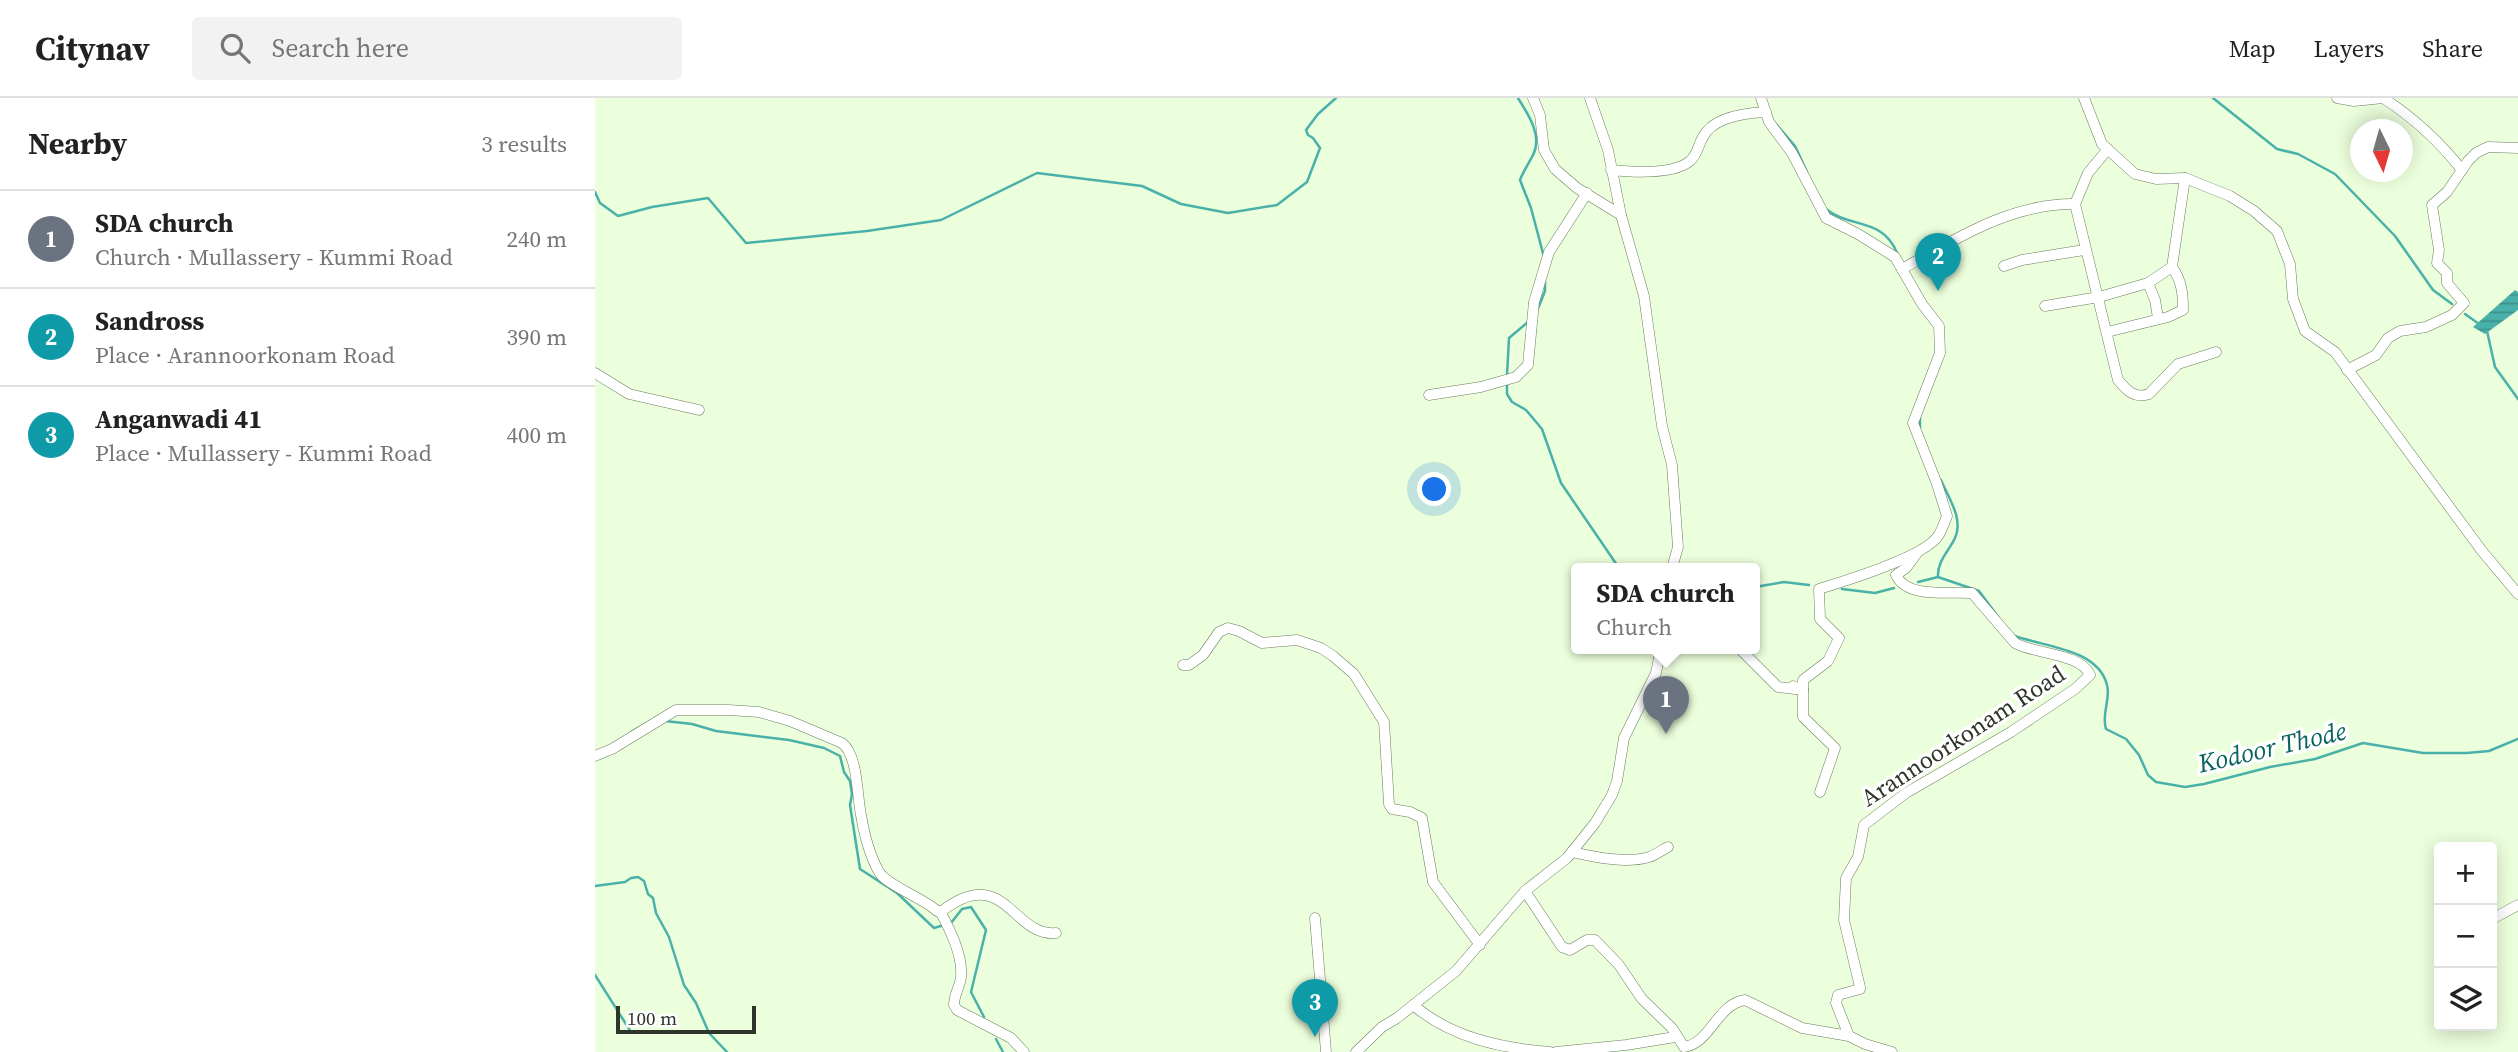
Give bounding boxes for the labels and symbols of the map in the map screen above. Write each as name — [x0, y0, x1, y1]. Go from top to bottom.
north arrow — [2350, 119, 2413, 182]
pin: 2 — [1915, 233, 1961, 291]
your location — [1417, 472, 1451, 506]
street label: Arannoorkonam Road — [1854, 657, 2072, 814]
pin: 1 — [1643, 676, 1689, 734]
water label: Kodoor Thode — [2193, 712, 2350, 782]
pin: 3 — [1292, 979, 1338, 1037]
scale bar — [616, 1003, 756, 1035]

